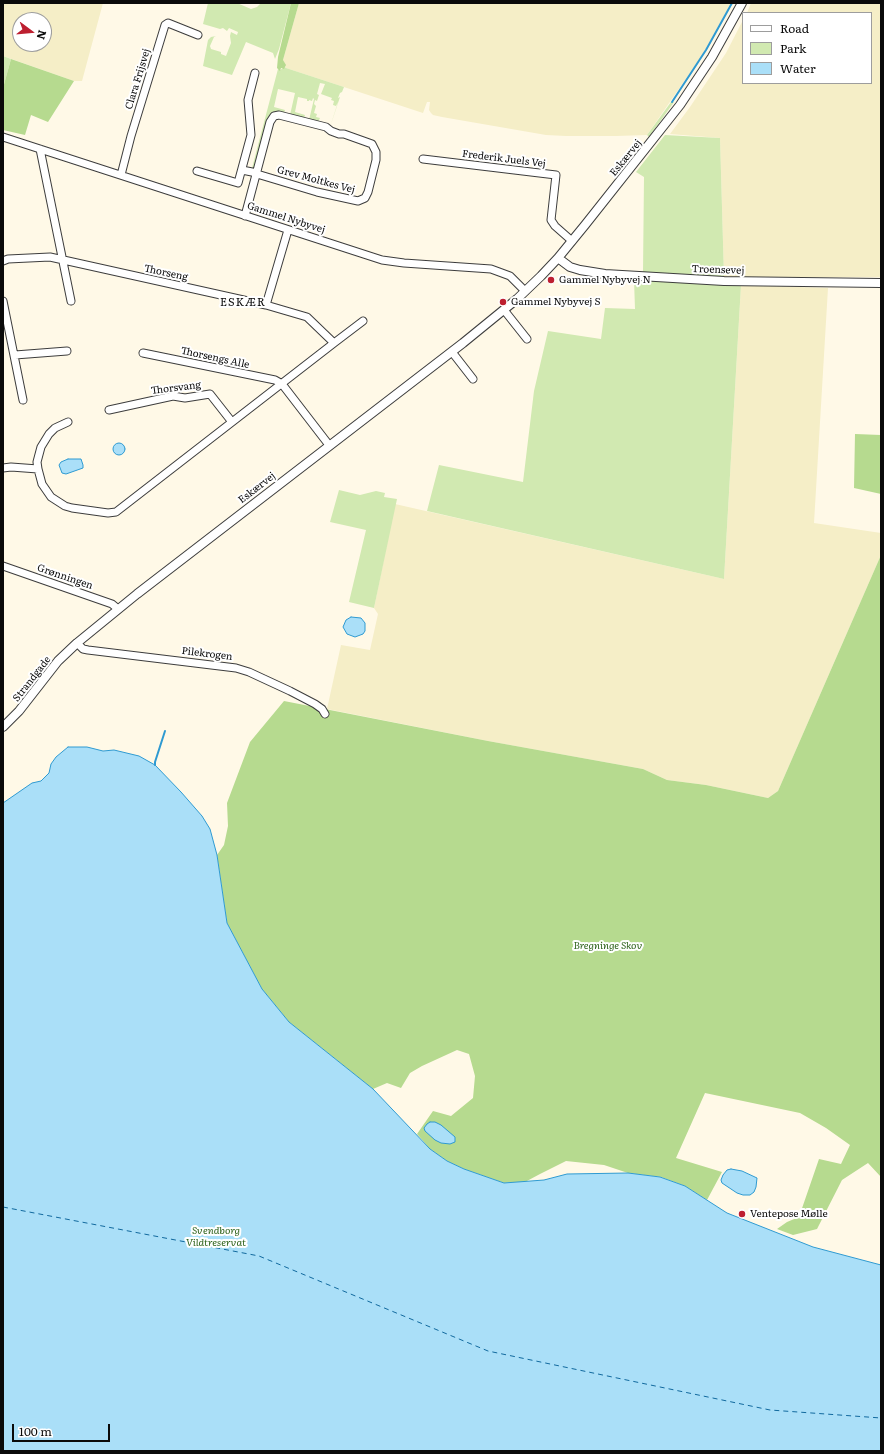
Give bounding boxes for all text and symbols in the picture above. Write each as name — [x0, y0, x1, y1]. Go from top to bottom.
north arrow — [12, 12, 52, 52]
legend — [742, 12, 872, 84]
text: Road — [780, 19, 809, 37]
text: N — [34, 28, 52, 42]
text: Park — [780, 39, 806, 57]
street label: Clara Frijsvej — [123, 47, 153, 111]
text: Water — [780, 59, 816, 77]
street label: Eskærvej — [608, 137, 644, 179]
street label: Frederik Juels Vej — [461, 148, 547, 170]
street label: Grev Moltkes Vej — [276, 164, 356, 196]
street label: Gammel Nybyvej — [245, 200, 327, 236]
street label: Thorseng — [143, 262, 189, 284]
street label: Troensevej — [691, 263, 745, 277]
place label: Gammel Nybyvej N — [559, 274, 651, 286]
marker: Gammel Nybyvej N — [546, 275, 556, 285]
district label: ESKÆR — [220, 296, 266, 310]
place label: Gammel Nybyvej S — [511, 296, 600, 308]
marker: Gammel Nybyvej S — [498, 297, 508, 307]
street label: Thorsengs Alle — [179, 345, 251, 371]
street label: Thorsvang — [150, 379, 202, 397]
street label: Eskærvej — [236, 470, 278, 506]
street label: Grønningen — [36, 562, 94, 592]
street label: Pilekrogen — [181, 645, 233, 663]
street label: Strandgade — [11, 654, 53, 704]
park label: Bregninge Skov — [574, 940, 642, 952]
place label: Ventepose Mølle — [750, 1208, 828, 1220]
marker: Ventepose Mølle — [737, 1209, 747, 1219]
park label: Svendborg Vildtreservat — [186, 1225, 246, 1248]
scale bar — [14, 1416, 112, 1442]
text: 100 m — [19, 1422, 52, 1440]

